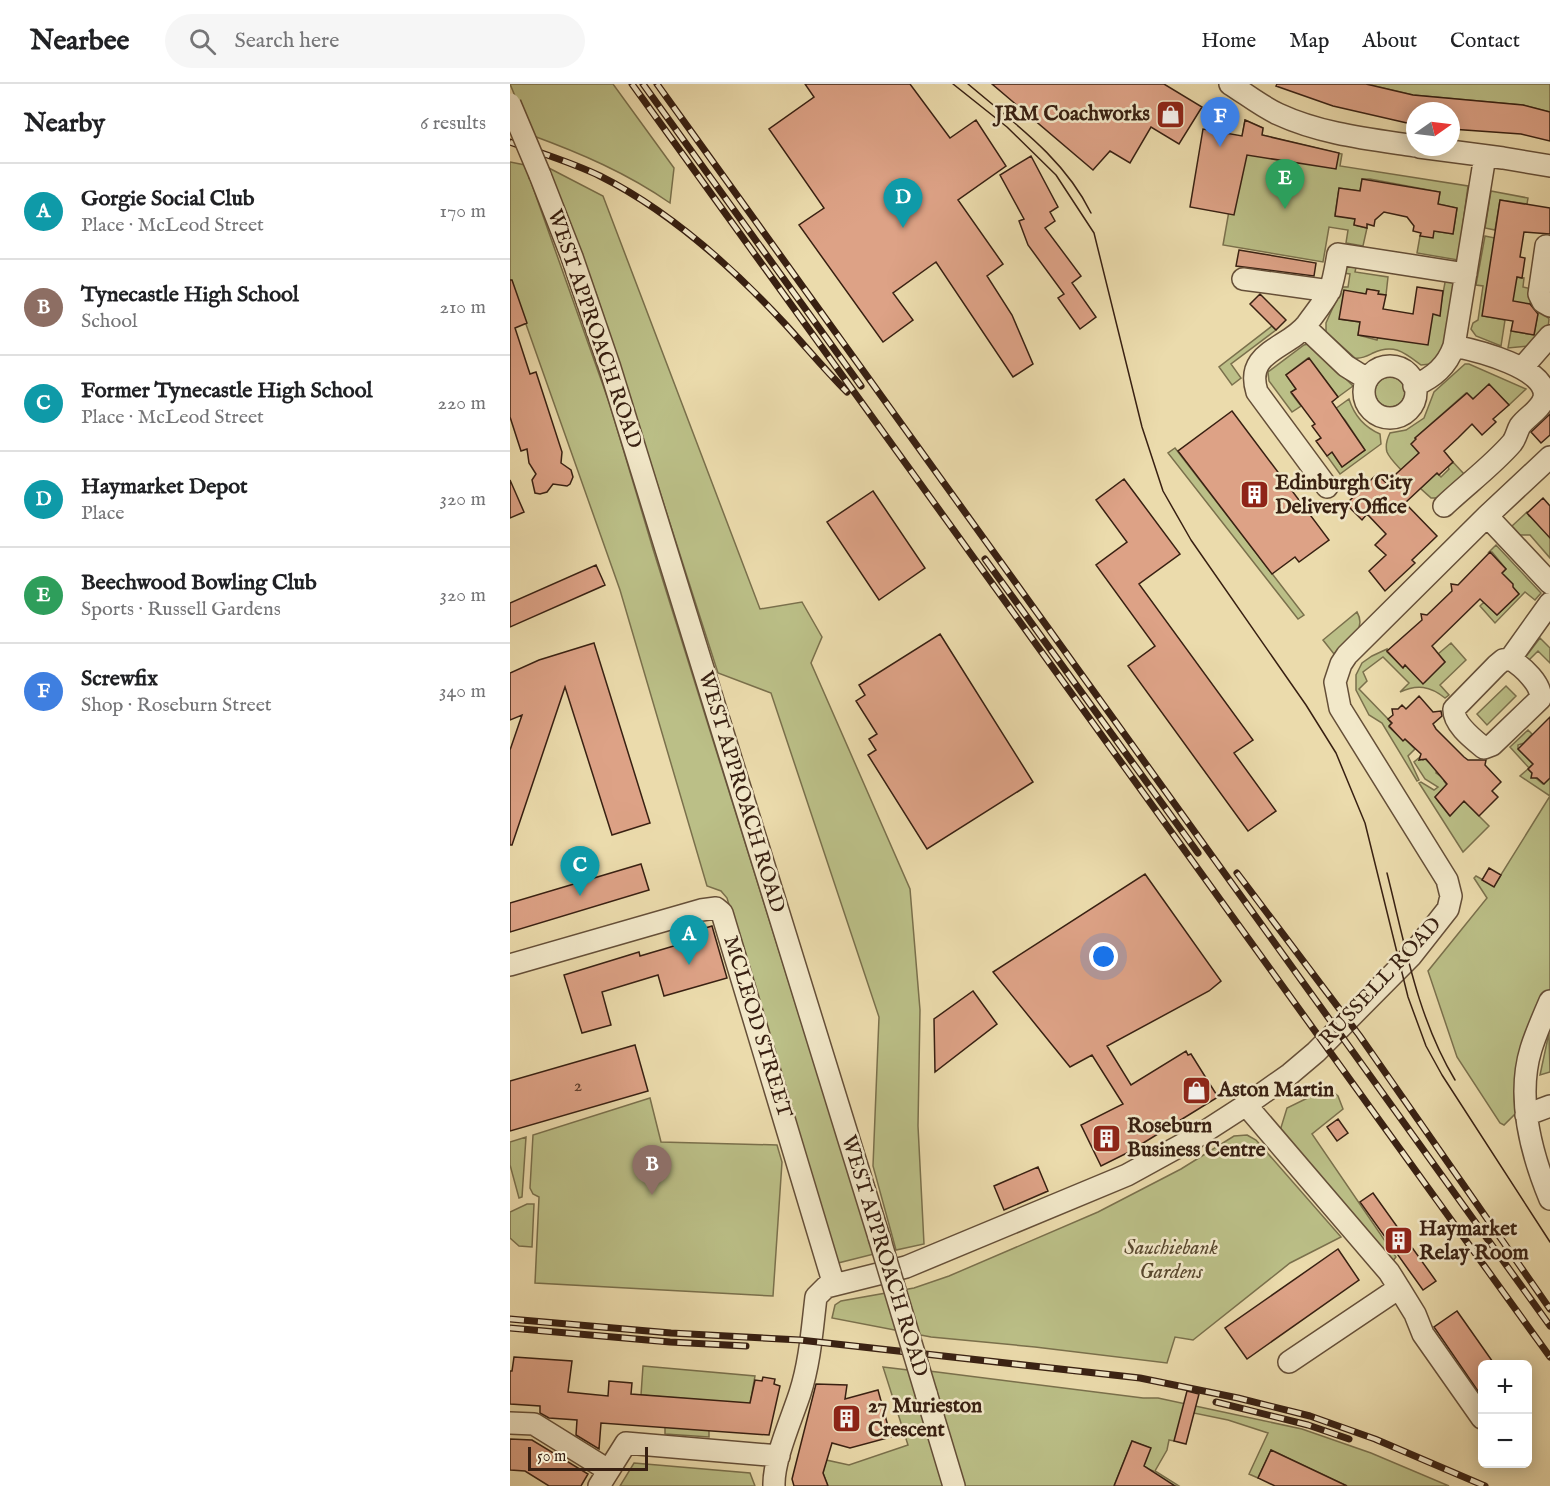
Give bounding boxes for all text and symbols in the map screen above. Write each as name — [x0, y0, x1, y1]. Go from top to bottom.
search box — [165, 14, 585, 68]
text: Nearbee — [30, 24, 129, 59]
icon: search — [186, 25, 219, 58]
text: Search here — [234, 27, 339, 55]
text: Home — [1201, 28, 1256, 55]
text: Map — [1289, 28, 1329, 55]
text: About — [1362, 28, 1417, 55]
text: Contact — [1450, 28, 1520, 55]
shop icon: JRM Coachworks — [1155, 98, 1187, 130]
pin: F — [1200, 98, 1240, 147]
place label: JRM Coachworks — [992, 101, 1150, 128]
north arrow — [1406, 102, 1460, 156]
text: Nearby — [24, 107, 105, 140]
text: 6 results — [420, 111, 486, 136]
pin: E — [1266, 160, 1304, 209]
pin: D — [884, 178, 922, 228]
text: Gorgie Social Club — [81, 185, 255, 213]
text: A — [37, 199, 50, 224]
text: 170 m — [440, 199, 486, 224]
street label: WEST APPROACH ROAD — [540, 206, 648, 452]
text: Place · McLeod Street — [81, 213, 264, 238]
text: Tynecastle High School — [81, 281, 299, 309]
text: B — [37, 295, 50, 320]
text: 210 m — [440, 295, 486, 320]
text: School — [81, 309, 137, 334]
text: Former Tynecastle High School — [81, 377, 372, 405]
text: C — [36, 391, 51, 416]
text: 220 m — [438, 391, 486, 416]
text: Place · McLeod Street — [81, 405, 264, 430]
place label: Edinburgh City Delivery Office — [1275, 470, 1413, 521]
text: Haymarket Depot — [81, 473, 248, 501]
building icon: Edinburgh City Delivery Office — [1238, 479, 1270, 511]
text: D — [35, 487, 52, 512]
text: 320 m — [440, 487, 486, 512]
text: Place — [81, 501, 124, 526]
text: Beechwood Bowling Club — [81, 569, 317, 597]
text: E — [37, 583, 50, 608]
text: 320 m — [440, 583, 486, 608]
text: Sports · Russell Gardens — [81, 597, 281, 622]
text: Screwfix — [81, 665, 158, 693]
street label: WEST APPROACH ROAD — [691, 668, 791, 916]
text: F — [37, 679, 50, 704]
text: 340 m — [439, 679, 486, 704]
text: Shop · Roseburn Street — [81, 693, 272, 718]
pin: C — [560, 846, 600, 896]
street label: RUSSELL ROAD — [1314, 912, 1448, 1052]
pin: A — [670, 916, 708, 965]
street label: MCLEOD STREET — [716, 933, 798, 1122]
your location — [1089, 942, 1118, 971]
shop icon: Aston Martin — [1181, 1074, 1213, 1106]
house number: 2 — [574, 1075, 582, 1098]
place label: Aston Martin — [1217, 1077, 1334, 1104]
place label: Roseburn Business Centre — [1127, 1113, 1266, 1164]
building icon: Roseburn Business Centre — [1090, 1122, 1122, 1154]
street label: WEST APPROACH ROAD — [834, 1132, 934, 1380]
pin: B — [632, 1146, 672, 1195]
place label: Haymarket Relay Room — [1419, 1216, 1530, 1267]
building icon: Haymarket Relay Room — [1382, 1225, 1414, 1257]
park label: Sauchiebank Gardens — [1124, 1235, 1218, 1286]
map controls — [1478, 1360, 1532, 1468]
button: + — [1478, 1360, 1532, 1414]
place label: 27 Murieston Crescent — [868, 1393, 982, 1444]
building icon: 27 Murieston Crescent — [831, 1402, 863, 1434]
button: − — [1478, 1414, 1532, 1468]
scale bar — [528, 1444, 648, 1472]
text: 50 m — [537, 1447, 566, 1467]

